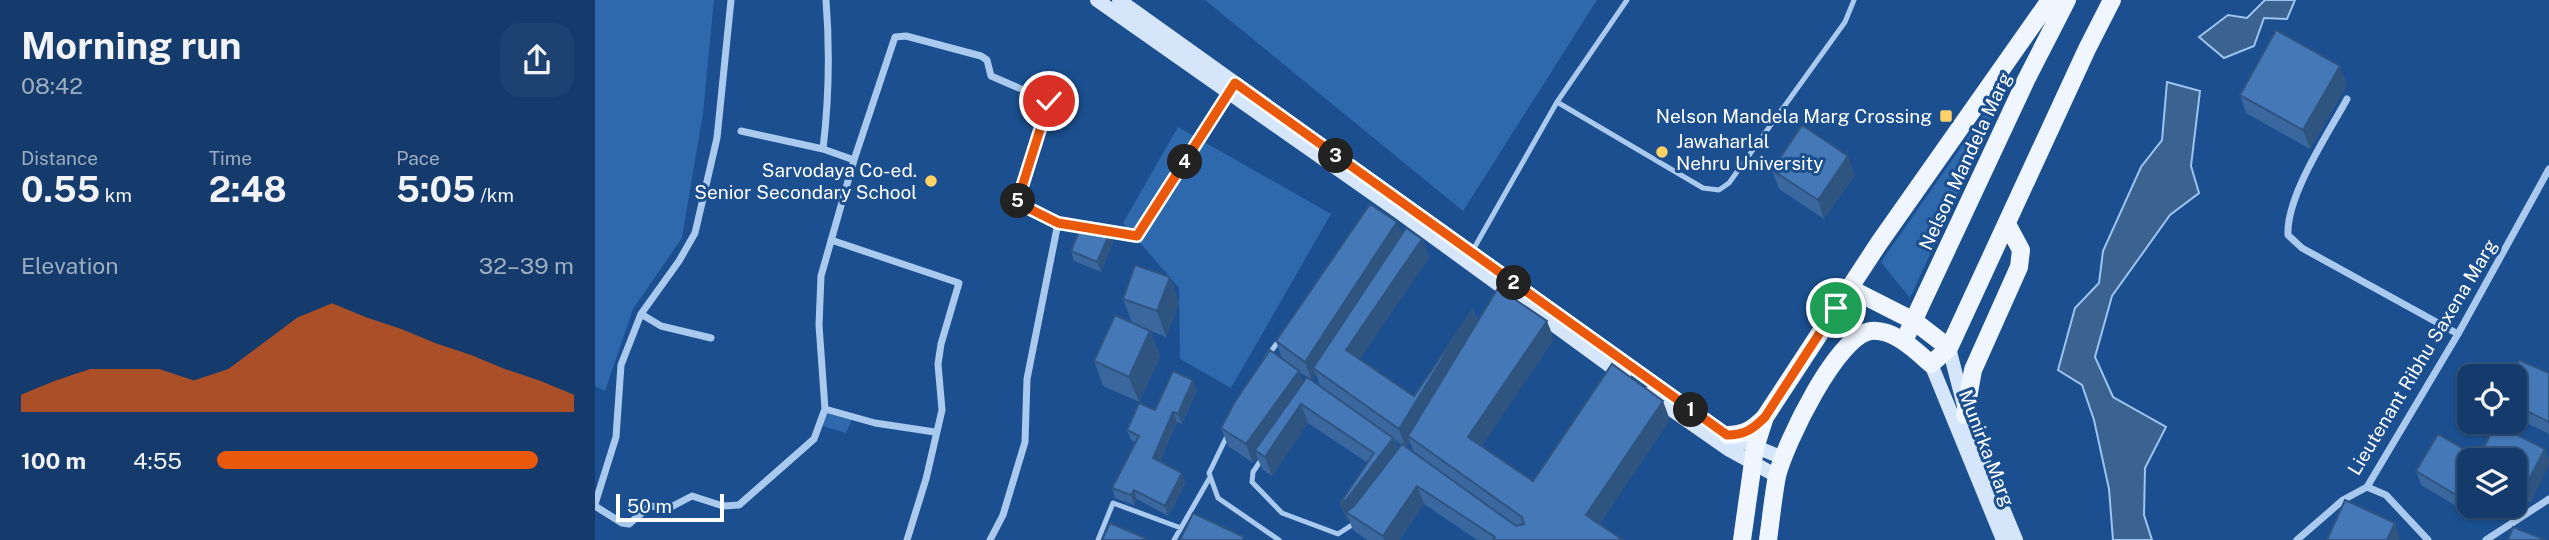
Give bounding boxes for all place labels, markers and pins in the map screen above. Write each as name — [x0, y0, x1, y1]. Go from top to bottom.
pin — [1019, 71, 1079, 131]
place label: Nelson Mandela Marg Crossing — [1656, 105, 1932, 127]
marker: Nelson Mandela Marg Crossing — [1938, 108, 1954, 124]
place label: Jawaharlal Nehru University — [1676, 130, 1823, 174]
pin: 3 — [1319, 138, 1353, 174]
pin: 4 — [1167, 144, 1203, 180]
marker: Jawaharlal Nehru University — [1654, 144, 1670, 160]
place label: Sarvodaya Co-ed. Senior Secondary School — [694, 159, 917, 203]
marker: Sarvodaya Co-ed. Senior Secondary School — [923, 173, 939, 189]
pin: 5 — [1001, 184, 1035, 218]
pin: 2 — [1497, 266, 1531, 300]
pin — [1806, 278, 1866, 338]
pin: 1 — [1673, 392, 1709, 428]

